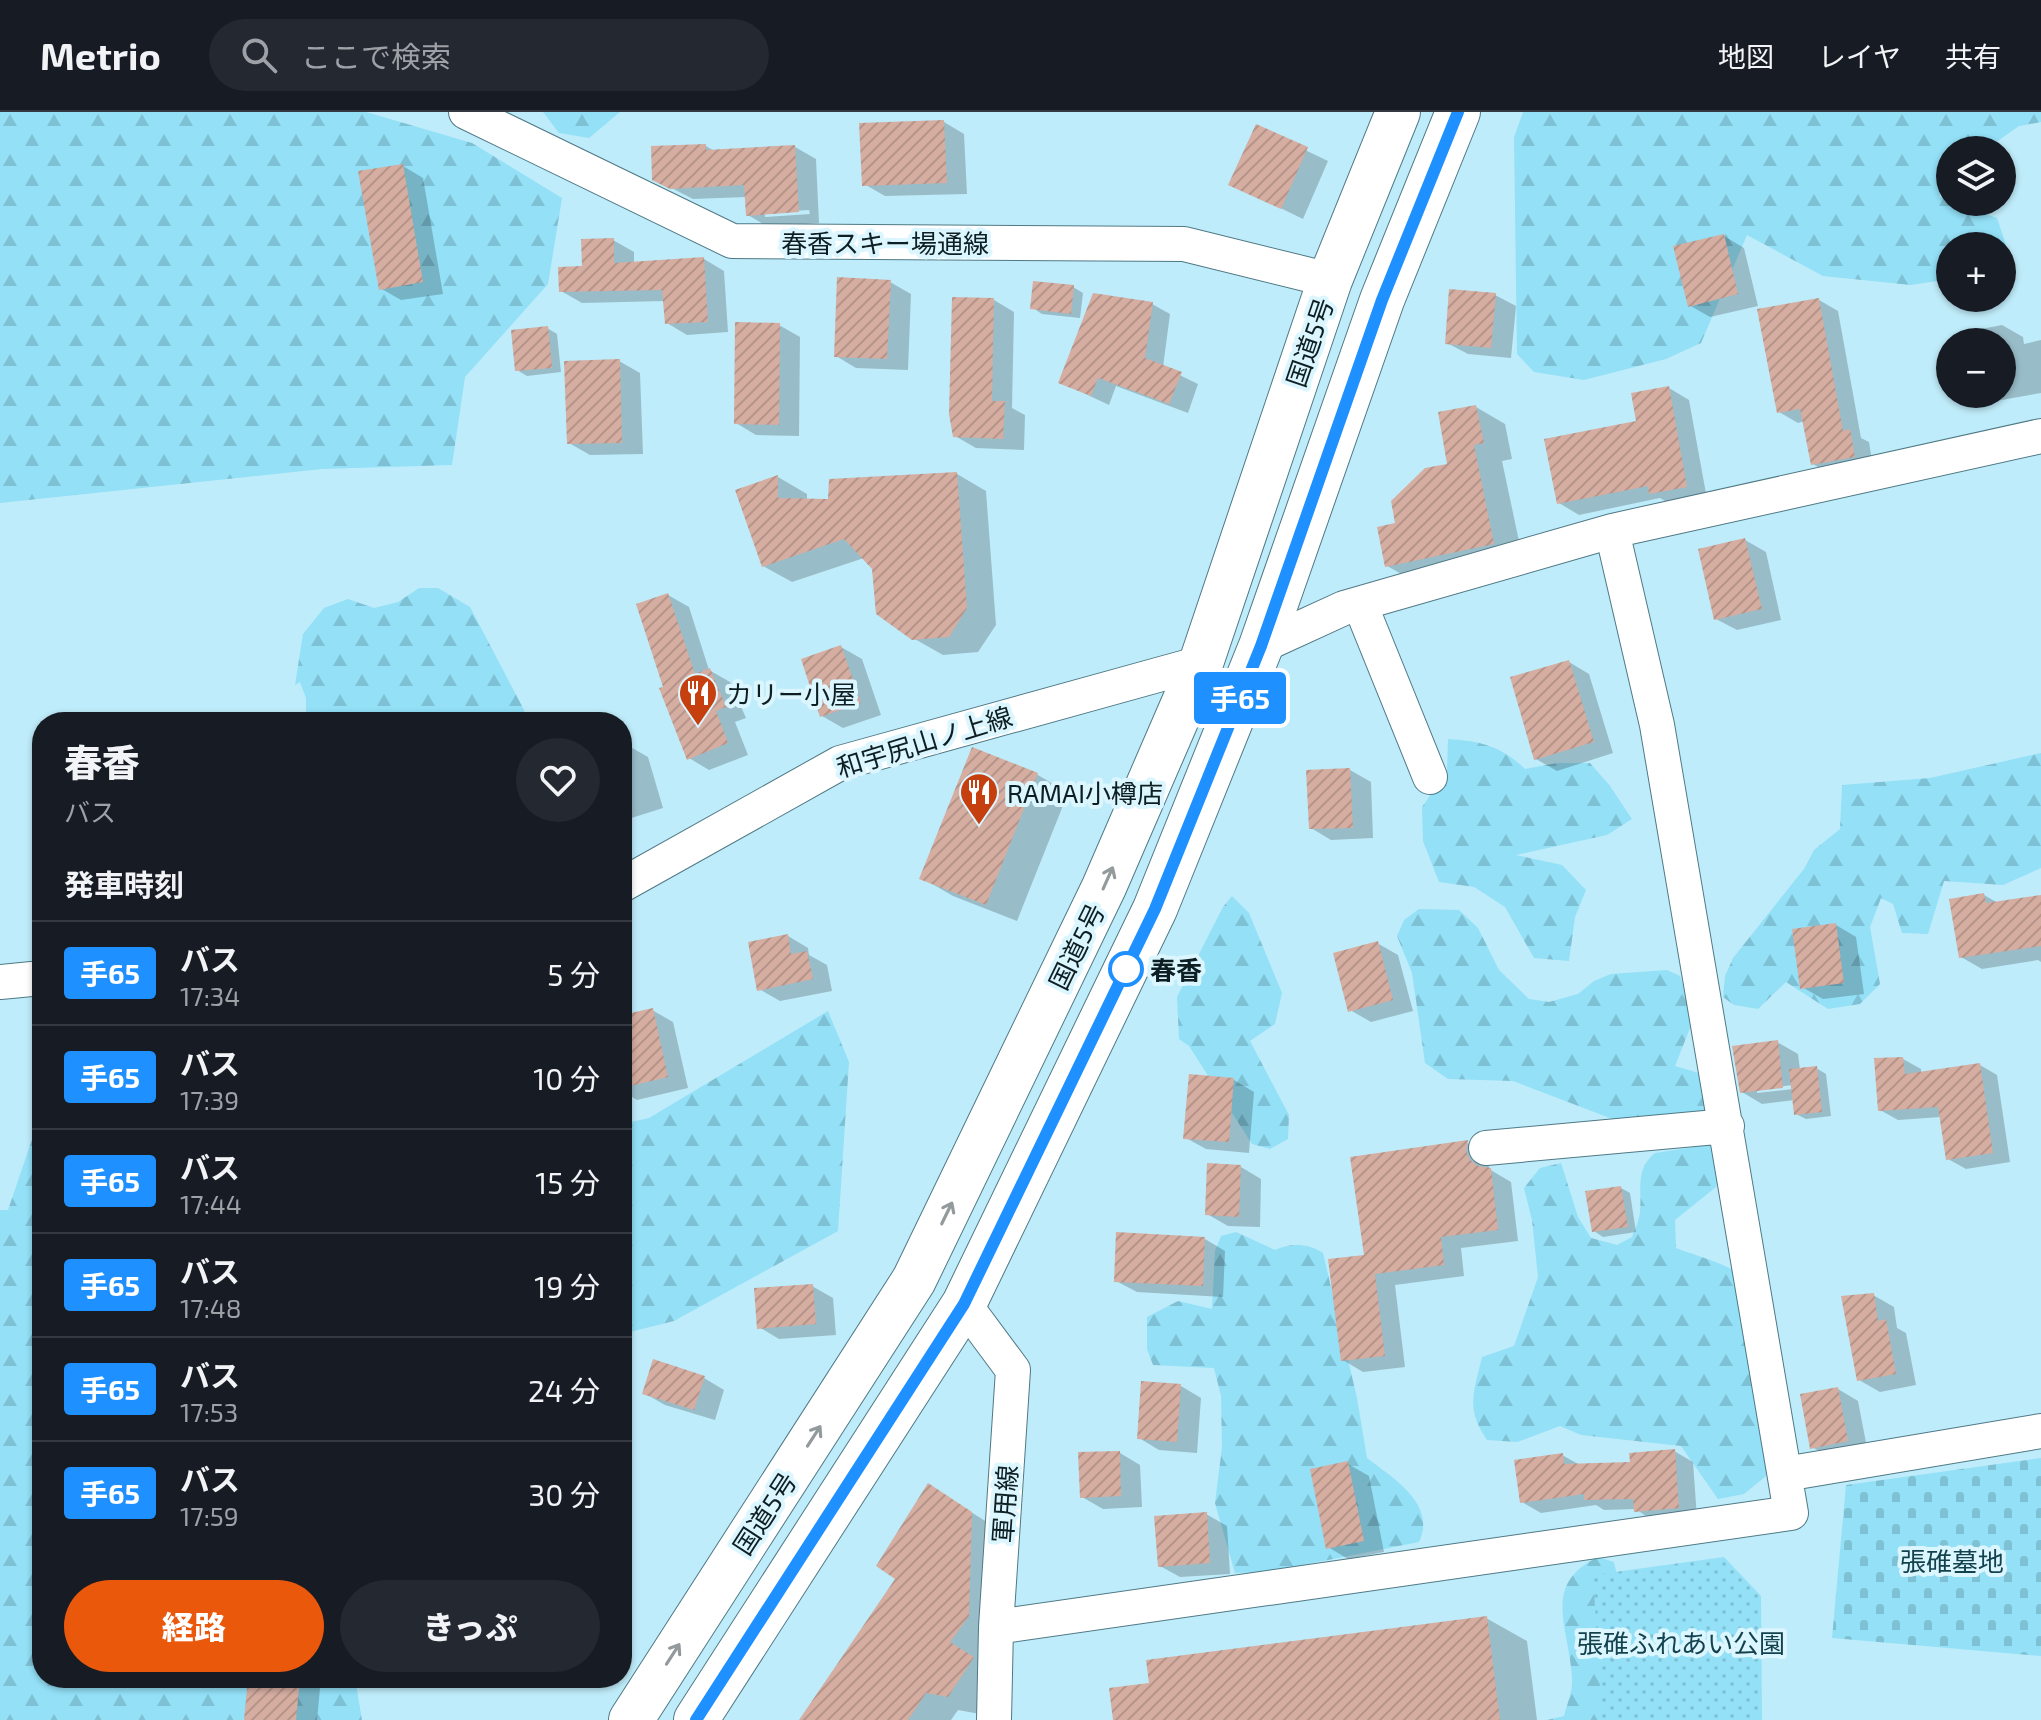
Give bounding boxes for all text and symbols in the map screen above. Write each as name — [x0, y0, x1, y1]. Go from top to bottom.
search box — [209, 19, 769, 91]
text: Metrio — [40, 32, 161, 78]
icon: search — [237, 33, 281, 77]
text: ここで検索 — [301, 38, 451, 74]
text: 地図 — [1718, 39, 1774, 73]
text: レイヤ — [1818, 39, 1901, 73]
text: 共有 — [1945, 39, 2001, 73]
map controls — [1936, 136, 2016, 408]
button: layers — [1936, 136, 2016, 216]
street label: 春香スキー場通線 — [781, 227, 989, 258]
button: + — [1936, 232, 2016, 312]
street label: 国道5号 — [1279, 293, 1339, 391]
button: − — [1936, 328, 2016, 408]
restaurant icon: カリー小屋 — [677, 672, 719, 727]
line badge: 手65 — [1194, 672, 1286, 724]
place label: カリー小屋 — [726, 678, 856, 709]
text: 手65 — [1210, 681, 1270, 715]
street label: 和宇尻山ノ上線 — [832, 700, 1016, 782]
button: heart — [516, 738, 600, 822]
text: 春香 — [64, 739, 140, 785]
restaurant icon: RAMAI小樽店 — [958, 771, 1000, 826]
place label: RAMAI小樽店 — [1007, 777, 1163, 808]
text: バス — [64, 796, 116, 827]
text: 発車時刻 — [64, 866, 184, 902]
one-way arrow — [1101, 866, 1116, 890]
street label: 国道5号 — [1042, 898, 1110, 994]
text: バス — [180, 941, 240, 977]
marker: 春香 — [1109, 952, 1143, 986]
place label: 春香 — [1150, 954, 1202, 985]
text: 手65 — [80, 956, 140, 990]
text: 5 分 — [547, 956, 600, 992]
text: 17:34 — [180, 980, 240, 1011]
text: バス — [180, 1045, 240, 1081]
text: 手65 — [80, 1060, 140, 1094]
text: 10 分 — [533, 1060, 600, 1096]
text: 17:39 — [180, 1084, 239, 1115]
text: バス — [180, 1149, 240, 1185]
text: 手65 — [80, 1164, 140, 1198]
text: 15 分 — [535, 1164, 600, 1200]
text: 17:44 — [180, 1188, 242, 1219]
one-way arrow — [940, 1201, 955, 1225]
text: バス — [180, 1253, 240, 1289]
text: 手65 — [80, 1268, 140, 1302]
text: 19 分 — [534, 1268, 600, 1304]
text: 17:48 — [180, 1292, 242, 1323]
text: バス — [180, 1357, 240, 1393]
text: 手65 — [80, 1372, 140, 1406]
text: 24 分 — [528, 1372, 600, 1408]
text: 17:53 — [180, 1396, 238, 1427]
one-way arrow — [806, 1425, 822, 1448]
text: バス — [180, 1461, 240, 1497]
street label: 軍用線 — [986, 1464, 1022, 1544]
street label: 国道5号 — [726, 1466, 802, 1560]
text: 手65 — [80, 1476, 140, 1510]
text: 30 分 — [529, 1476, 600, 1512]
text: 17:59 — [180, 1500, 239, 1531]
park label: 張碓墓地 — [1900, 1545, 2004, 1576]
button: 経路 — [64, 1580, 324, 1672]
button: きっぷ — [340, 1580, 600, 1672]
park label: 張碓ふれあい公園 — [1577, 1627, 1785, 1658]
one-way arrow — [665, 1644, 682, 1666]

